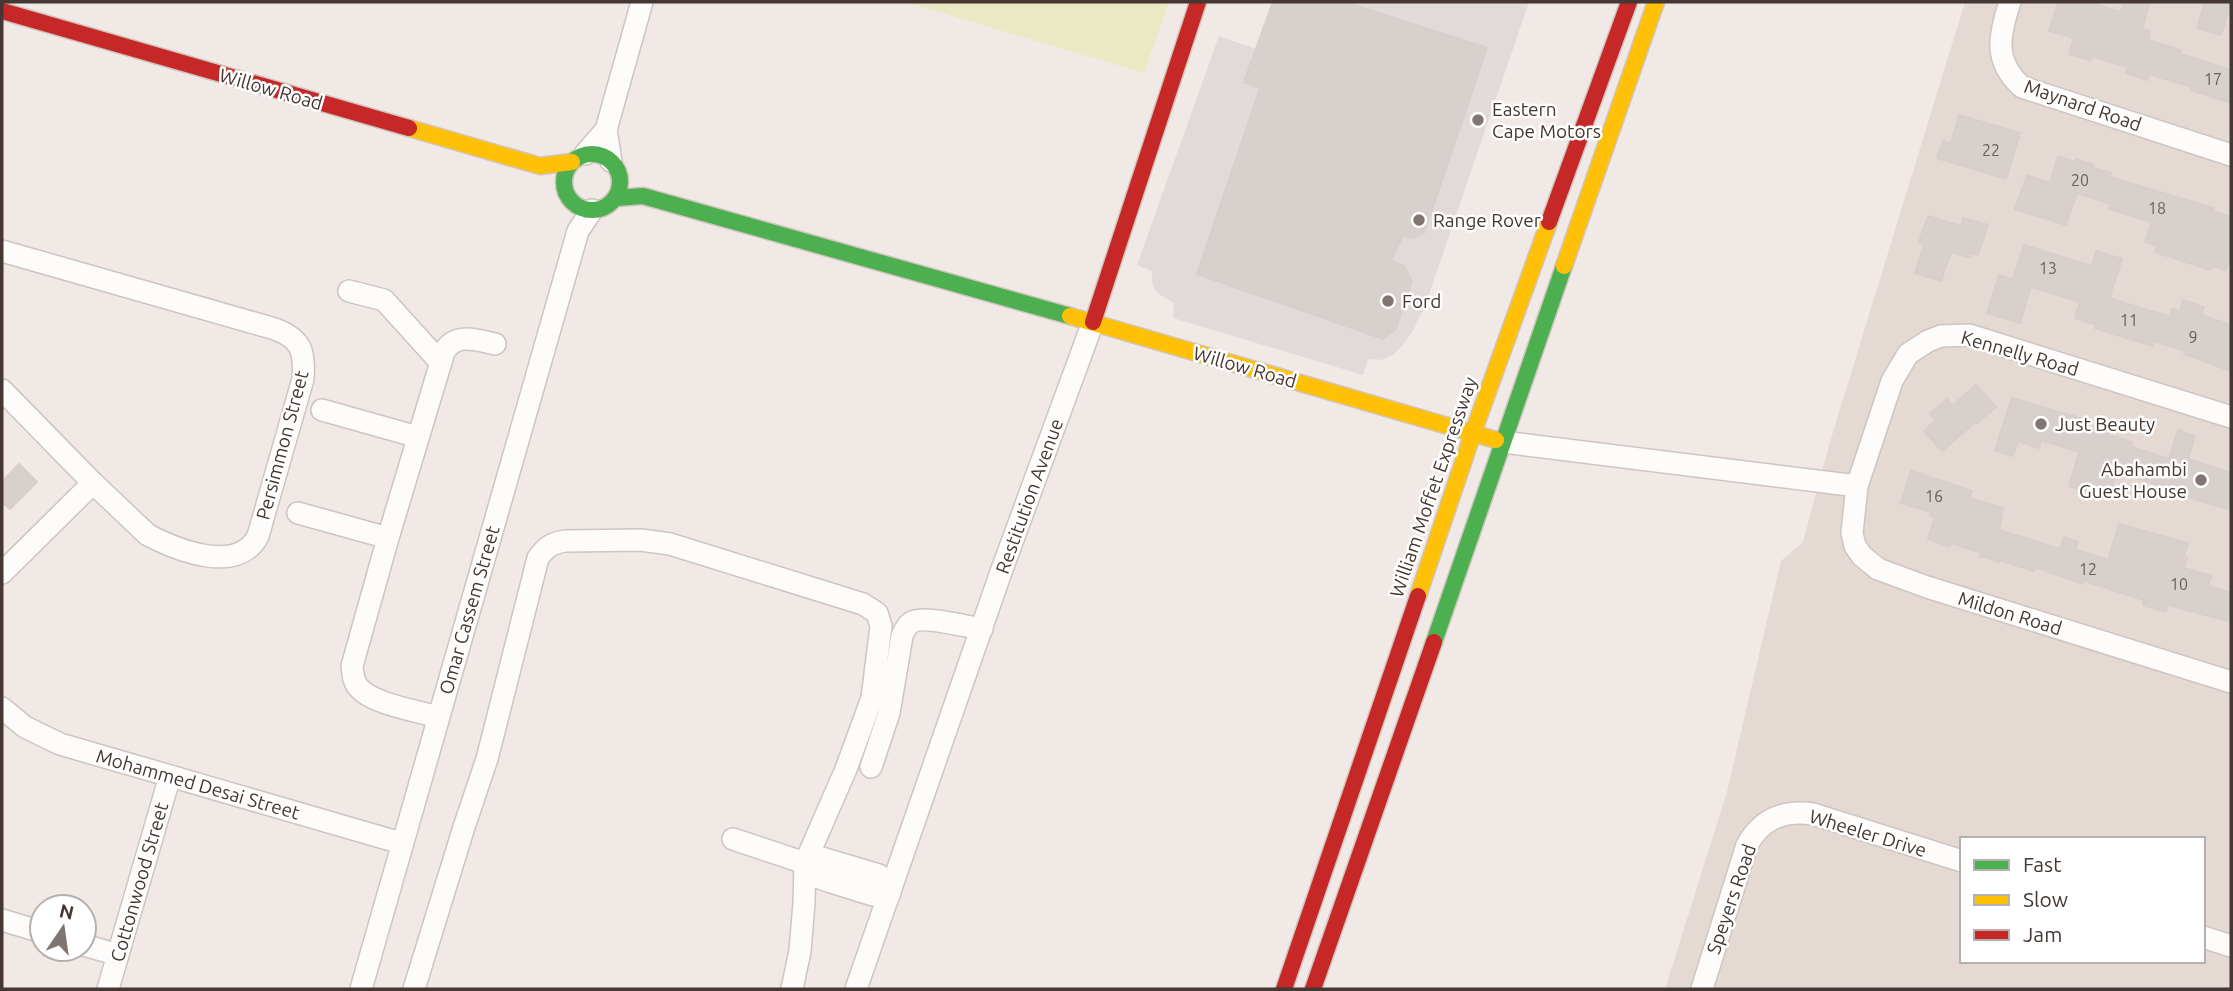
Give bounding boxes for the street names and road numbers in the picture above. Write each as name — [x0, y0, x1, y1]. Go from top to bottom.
street label: Willow Road — [217, 64, 325, 114]
street label: Maynard Road — [2022, 75, 2144, 135]
street label: Kennelly Road — [1959, 326, 2081, 380]
street label: Willow Road — [1191, 342, 1299, 392]
street label: Persimmon Street — [251, 367, 313, 522]
street label: William Moffet Expressway — [1385, 374, 1481, 600]
street label: Restitution Avenue — [991, 415, 1067, 577]
street label: Omar Cassem Street — [434, 523, 504, 697]
street label: Mildon Road — [1955, 587, 2065, 639]
street label: Mohammed Desai Street — [94, 744, 303, 824]
street label: Cottonwood Street — [106, 799, 172, 964]
street label: Wheeler Drive — [1807, 805, 1929, 861]
street label: Speyers Road — [1702, 841, 1760, 957]

